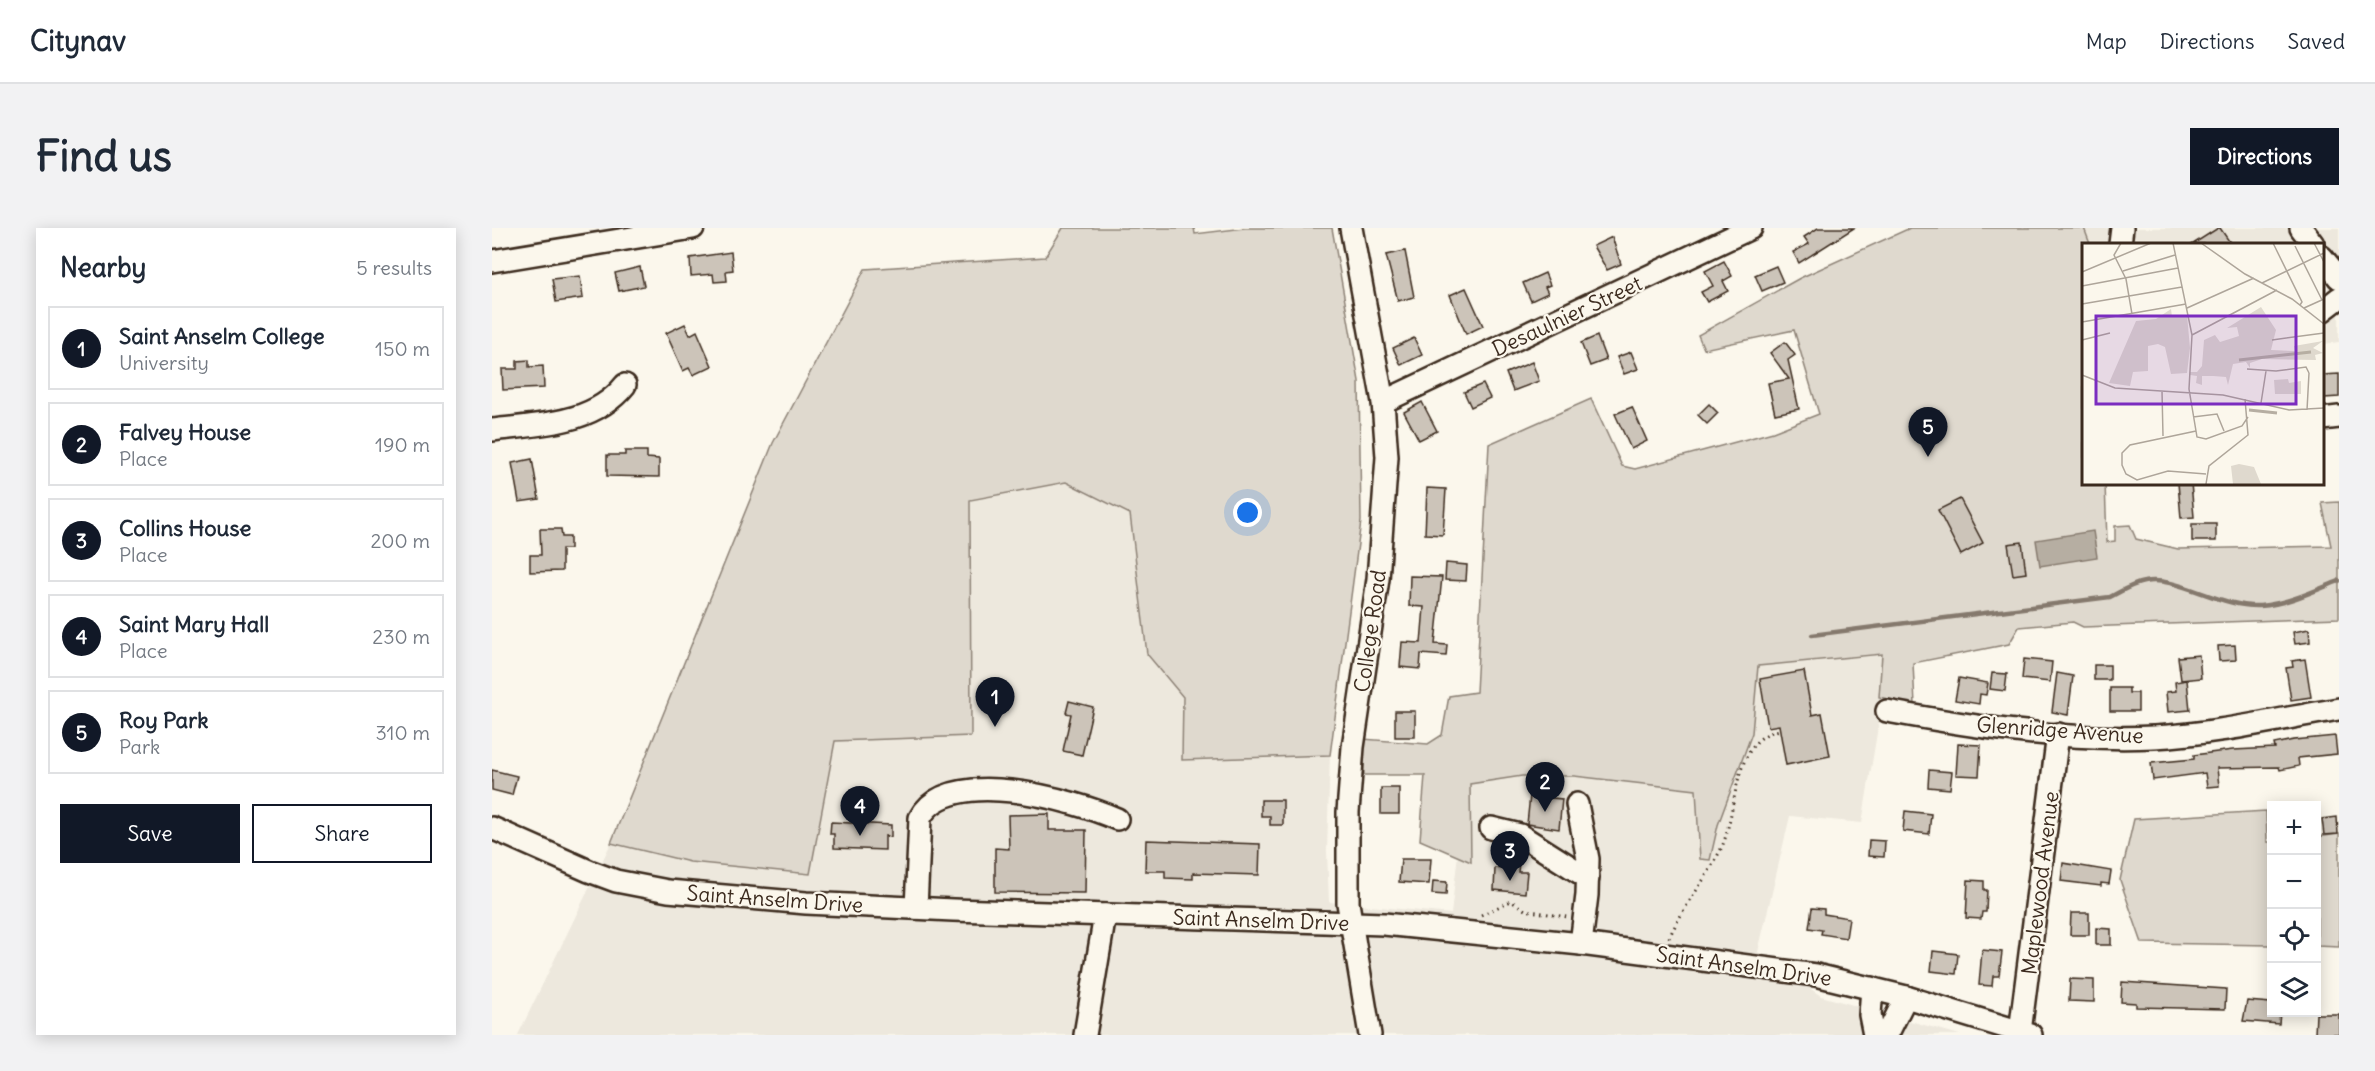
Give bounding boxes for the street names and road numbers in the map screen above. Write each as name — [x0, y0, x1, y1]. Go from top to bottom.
street label: Desaulnier Street — [1488, 269, 1646, 363]
street label: College Road — [1348, 568, 1392, 694]
street label: Glenridge Avenue — [1976, 711, 2144, 749]
street label: Maplewood Avenue — [2015, 790, 2065, 976]
street label: Saint Anselm Drive — [686, 879, 864, 919]
street label: Saint Anselm Drive — [1172, 903, 1350, 937]
street label: Saint Anselm Drive — [1655, 940, 1833, 992]

